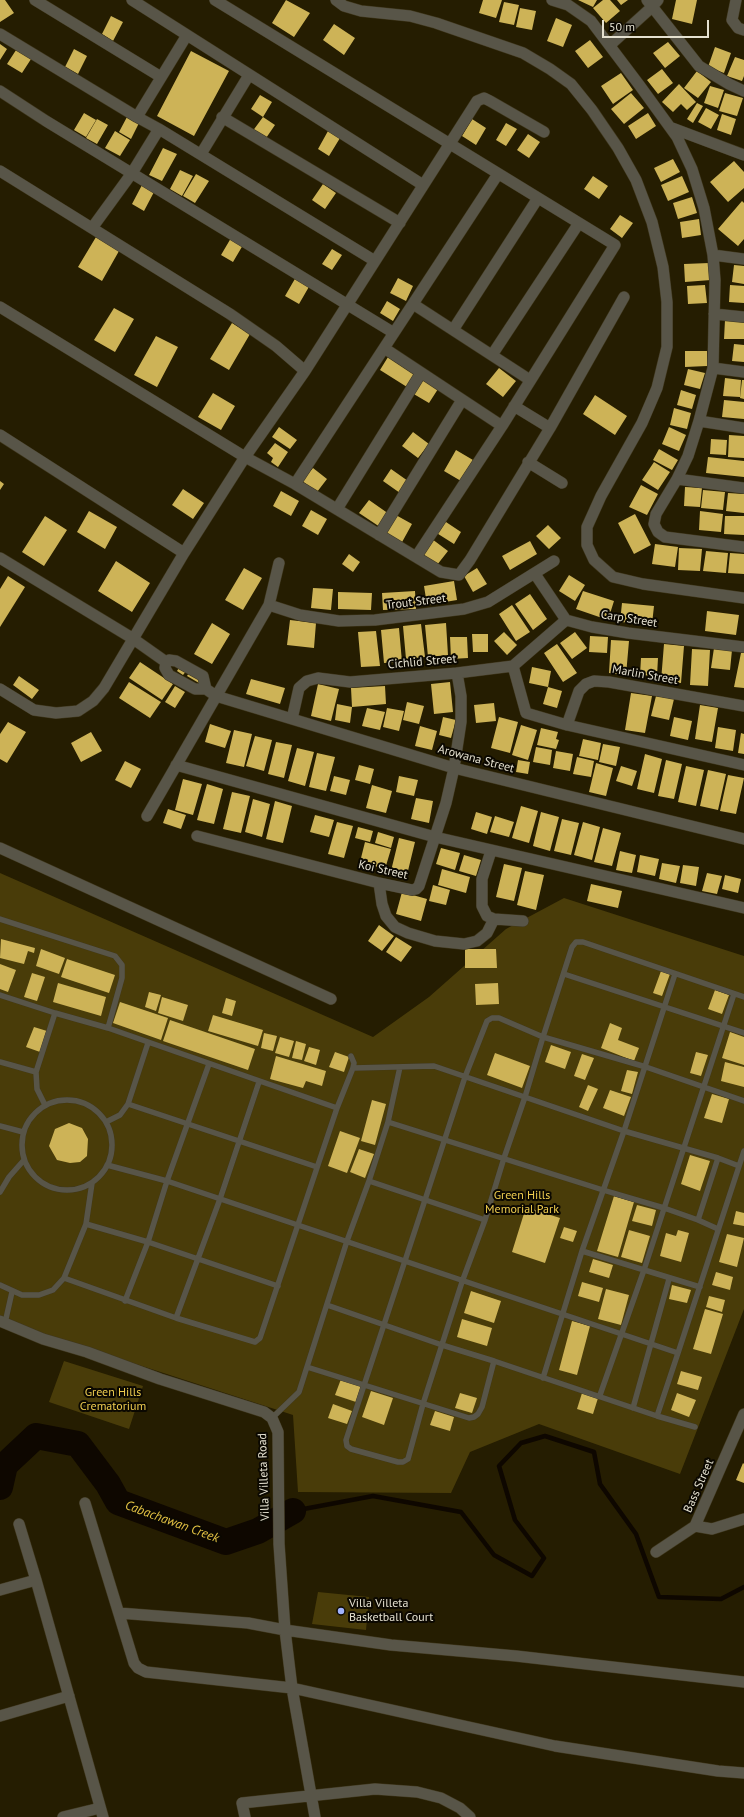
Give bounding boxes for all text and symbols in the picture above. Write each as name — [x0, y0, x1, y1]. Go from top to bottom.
scale bar — [604, 12, 711, 38]
text: 50 m — [609, 19, 635, 34]
street label: Trout Street — [385, 591, 447, 613]
street label: Carp Street — [600, 607, 658, 631]
street label: Cichlid Street — [387, 652, 457, 672]
street label: Marlin Street — [611, 662, 679, 688]
street label: Arowana Street — [436, 742, 516, 776]
street label: Koi Street — [357, 857, 409, 883]
park label: Green Hills Memorial Park — [485, 1189, 559, 1217]
park label: Green Hills Crematorium — [80, 1386, 146, 1414]
street label: Villa Villeta Road — [255, 1433, 273, 1521]
street label: Bass Street — [681, 1457, 717, 1515]
water label: Cabachawan Creek — [123, 1498, 221, 1546]
place label: Villa Villeta Basketball Court — [349, 1597, 433, 1625]
marker: Villa Villeta Basketball Court — [336, 1606, 346, 1616]

